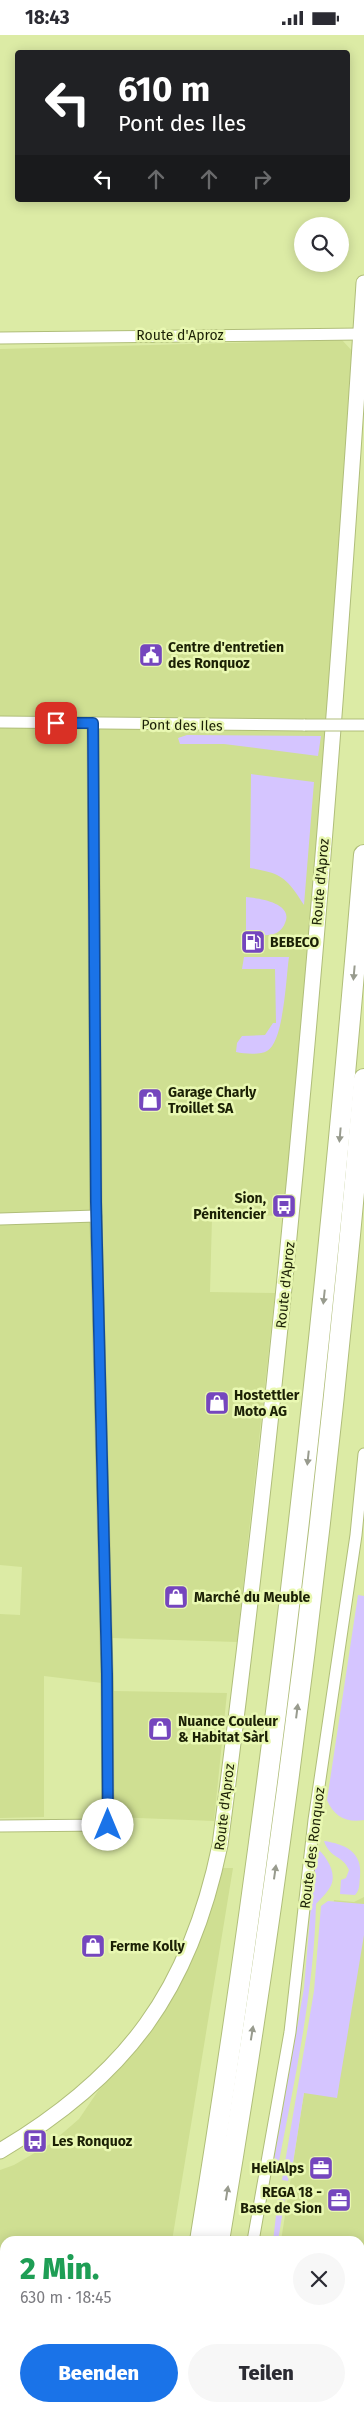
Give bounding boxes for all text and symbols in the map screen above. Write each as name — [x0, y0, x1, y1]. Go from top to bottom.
text: 18:43 — [25, 6, 70, 29]
text: 610 m — [118, 68, 210, 110]
icon: left — [35, 70, 100, 135]
text: Pont des Iles — [118, 110, 246, 137]
icon: left — [89, 165, 117, 193]
icon: ahead — [142, 165, 170, 193]
icon: ahead — [195, 165, 223, 193]
icon: right — [248, 165, 276, 193]
map controls — [294, 217, 349, 272]
button: search — [294, 217, 349, 272]
street label: Route d'Aproz — [136, 327, 224, 344]
place label: Centre d'entretien des Ronquoz — [168, 639, 284, 672]
public building icon: Centre d'entretien des Ronquoz — [138, 642, 164, 668]
pin — [35, 702, 77, 744]
icon: arrive — [42, 709, 70, 737]
street label: Pont des Iles — [141, 716, 223, 735]
street label: Route d'Aproz — [308, 838, 333, 926]
fuel station icon: BEBECO — [240, 929, 266, 955]
place label: BEBECO — [270, 934, 320, 951]
one-way arrow — [350, 965, 358, 981]
place label: Garage Charly Troillet SA — [168, 1084, 257, 1117]
shop icon: Garage Charly Troillet SA — [137, 1087, 163, 1113]
one-way arrow — [336, 1127, 344, 1143]
place label: Sion, Pénitencier — [193, 1190, 266, 1223]
bus stop icon: Sion, Pénitencier — [271, 1193, 297, 1219]
street label: Route d'Aproz — [272, 1241, 299, 1329]
one-way arrow — [320, 1289, 328, 1305]
place label: Hostettler Moto AG — [234, 1387, 300, 1420]
shop icon: Hostettler Moto AG — [204, 1390, 230, 1416]
one-way arrow — [304, 1451, 312, 1467]
shop icon: Marché du Meuble — [163, 1584, 189, 1610]
place label: Marché du Meuble — [194, 1589, 311, 1606]
one-way arrow — [293, 1702, 301, 1718]
place label: Nuance Couleur & Habitat Sàrl — [178, 1713, 278, 1746]
shop icon: Nuance Couleur & Habitat Sàrl — [147, 1716, 173, 1742]
street label: Route d'Aproz — [211, 1763, 238, 1851]
street label: Route des Ronquoz — [297, 1786, 328, 1910]
position arrow — [81, 1798, 133, 1850]
one-way arrow — [271, 1863, 279, 1879]
shop icon: Ferme Kolly — [80, 1933, 106, 1959]
place label: Ferme Kolly — [110, 1938, 186, 1955]
one-way arrow — [248, 2024, 256, 2040]
bus stop icon: Les Ronquoz — [22, 2128, 48, 2154]
place label: Les Ronquoz — [52, 2133, 133, 2150]
office icon: HeliAlps — [308, 2155, 334, 2181]
place label: HeliAlps — [251, 2160, 304, 2177]
place label: REGA 18 - Base de Sion — [240, 2184, 322, 2217]
one-way arrow — [223, 2185, 231, 2201]
office icon: REGA 18 - Base de Sion — [326, 2187, 352, 2213]
text: 2 Min. — [20, 2251, 99, 2287]
button: close — [293, 2253, 345, 2305]
text: 630 m · 18:45 — [20, 2288, 111, 2307]
button: Beenden — [20, 2344, 178, 2402]
button: Teilen — [188, 2344, 345, 2402]

